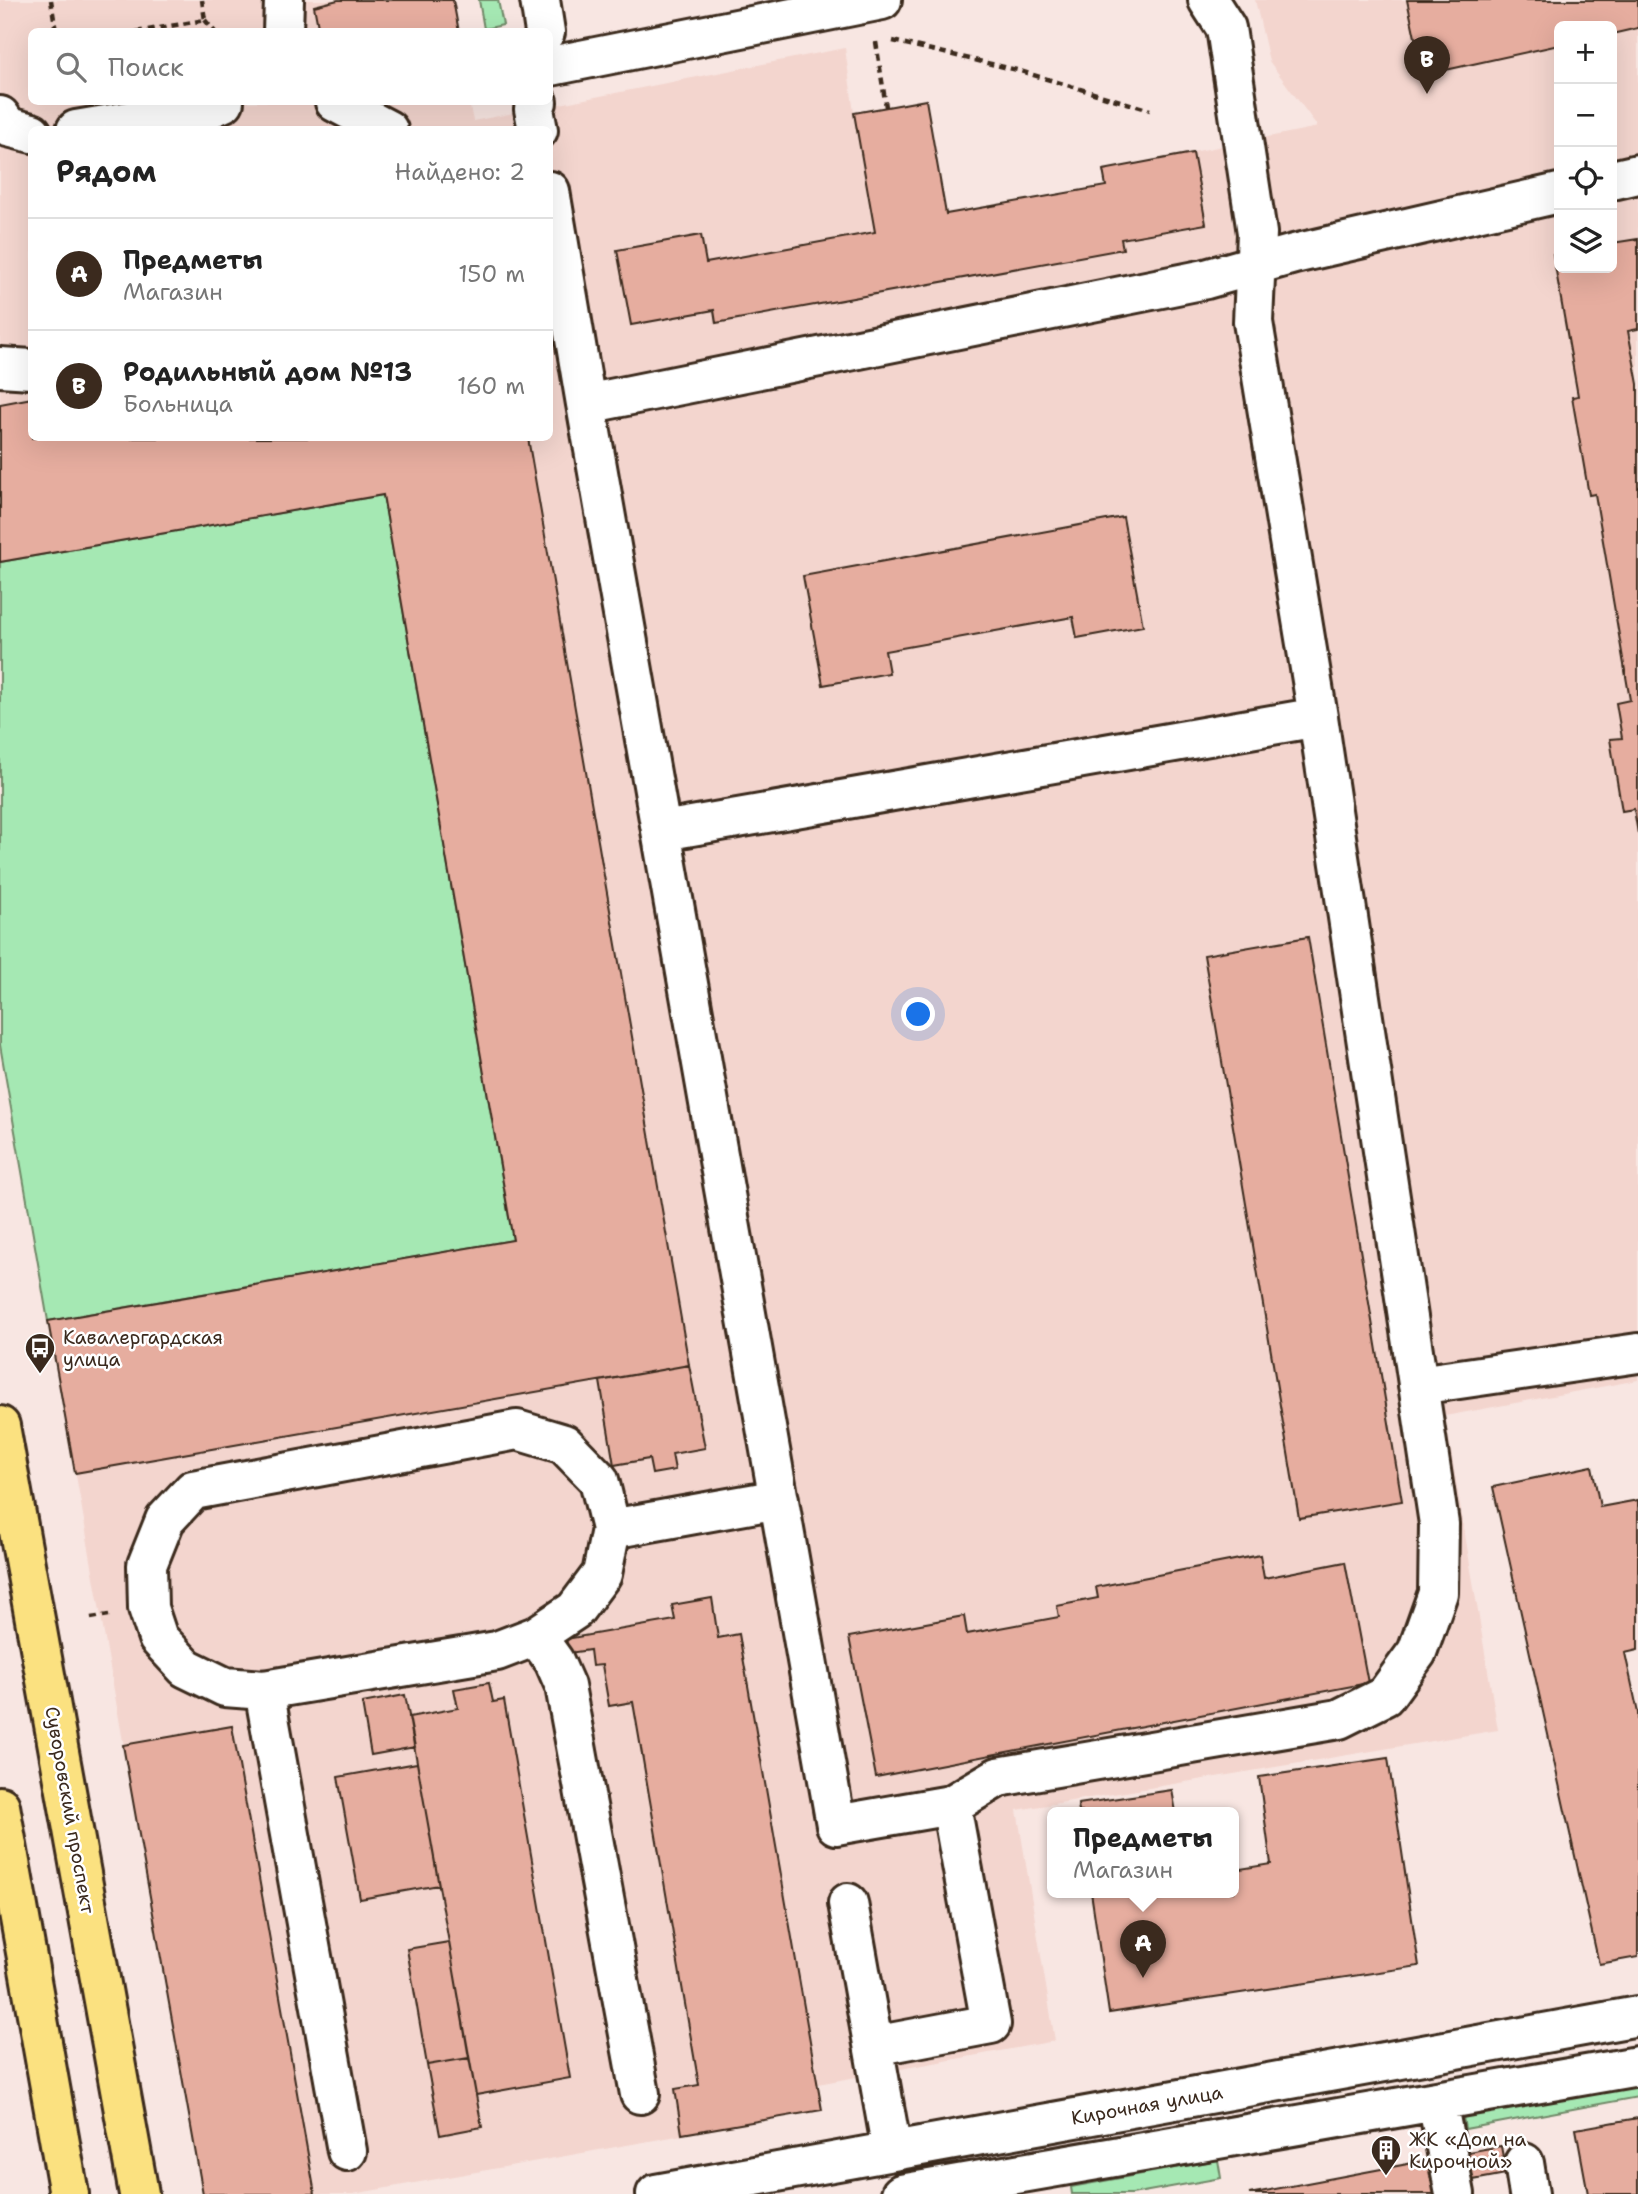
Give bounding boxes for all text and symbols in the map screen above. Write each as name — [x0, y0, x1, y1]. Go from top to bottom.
map controls — [1554, 21, 1617, 273]
button: + — [1554, 21, 1617, 84]
search box — [28, 28, 553, 105]
pin: B — [1404, 36, 1450, 94]
icon: search — [52, 48, 90, 86]
text: Поиск — [108, 49, 184, 84]
button: − — [1554, 84, 1617, 147]
button: locate — [1554, 147, 1617, 210]
text: Рядом — [56, 151, 156, 192]
text: Найдено: 2 — [395, 157, 525, 187]
button: layers — [1554, 210, 1617, 273]
text: Предметы — [123, 242, 263, 277]
text: A — [70, 259, 88, 289]
text: 150 m — [458, 259, 525, 289]
text: Магазин — [123, 277, 223, 307]
text: Родильный дом №13 — [123, 354, 412, 389]
text: B — [72, 371, 86, 401]
text: 160 m — [457, 371, 525, 401]
text: Больница — [123, 389, 233, 419]
your location — [901, 997, 935, 1031]
place label: Кавалергардская улица — [63, 1325, 223, 1372]
bus stop icon: Кавалергардская улица — [23, 1331, 57, 1375]
street label: Суворовский проспект — [39, 1704, 101, 1916]
popup — [1047, 1807, 1239, 1898]
text: Предметы — [1073, 1820, 1213, 1855]
text: Магазин — [1073, 1855, 1173, 1885]
pin: A — [1120, 1920, 1166, 1978]
street label: Кирочная улица — [1069, 2079, 1225, 2131]
place label: ЖК «Дом на Кирочной» — [1409, 2127, 1527, 2174]
building icon: ЖК «Дом на Кирочной» — [1369, 2133, 1403, 2177]

